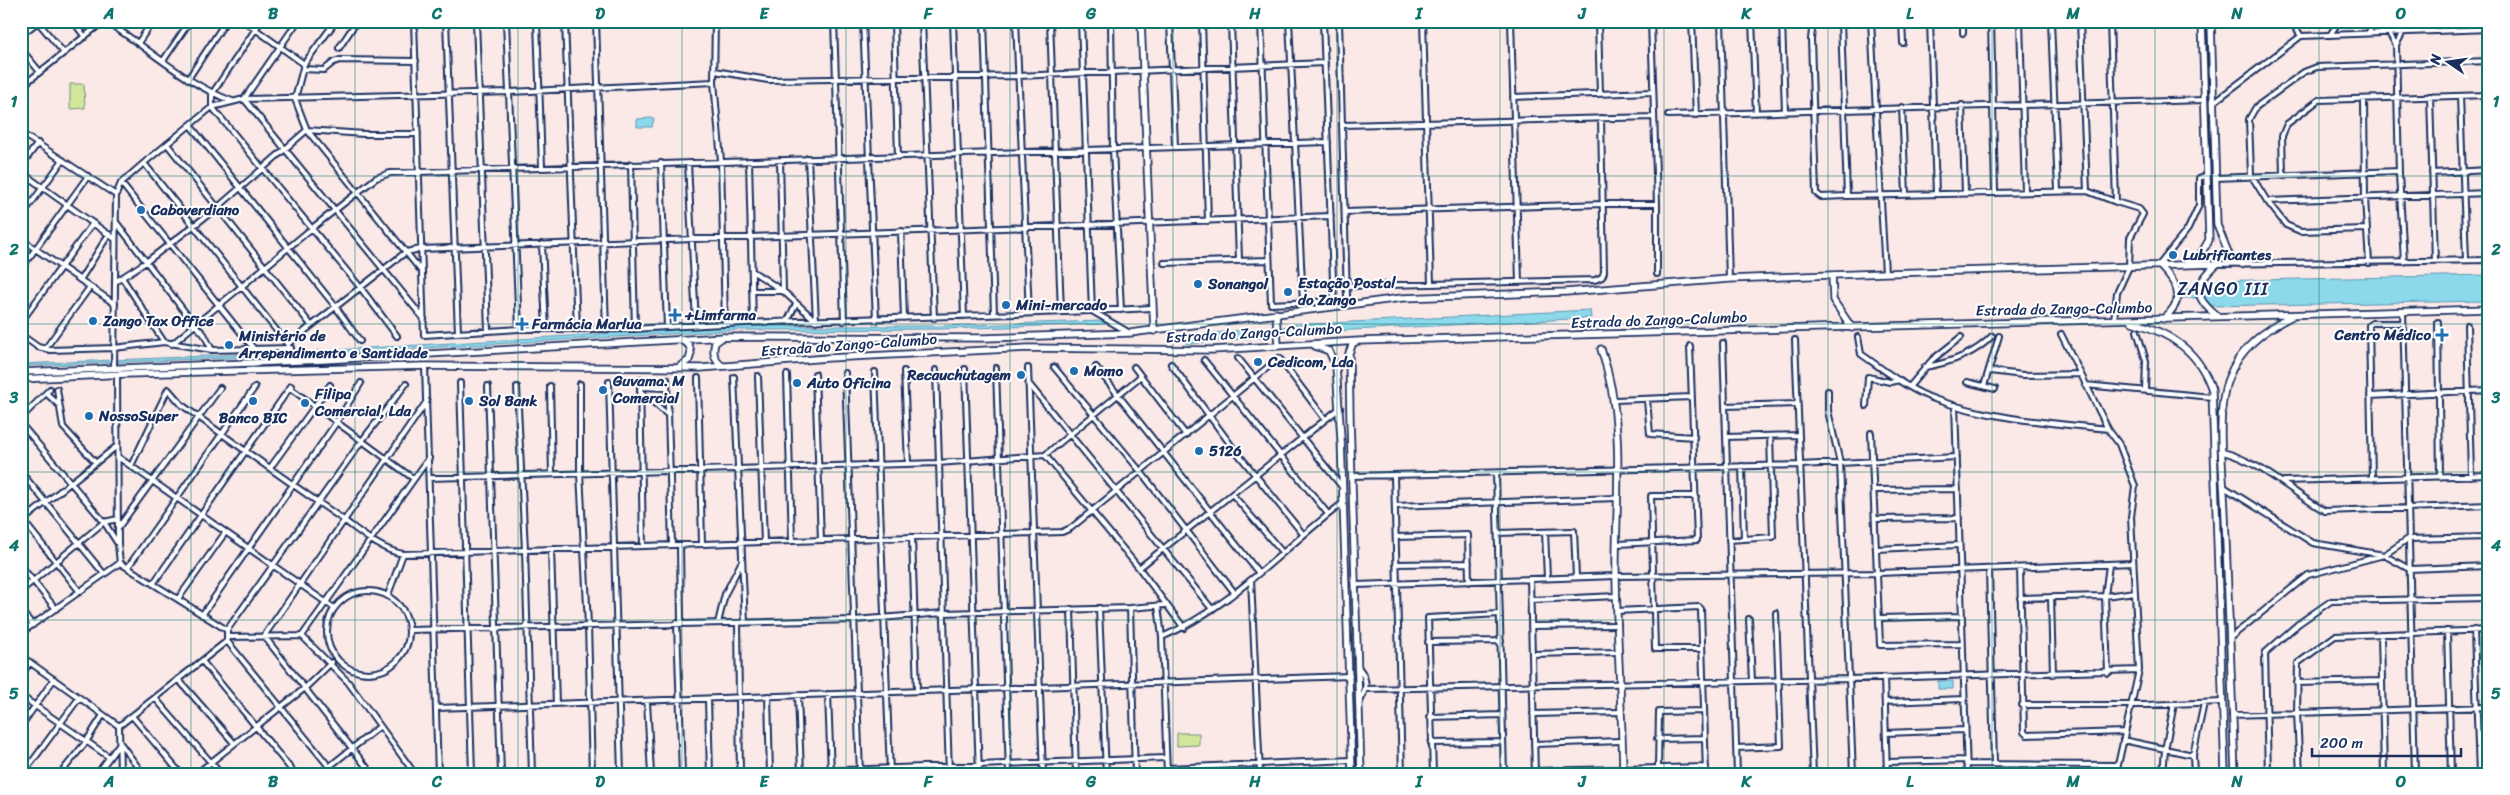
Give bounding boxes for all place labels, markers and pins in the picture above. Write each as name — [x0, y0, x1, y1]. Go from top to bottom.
place label: Caboverdiano — [150, 197, 240, 223]
marker: Caboverdiano — [135, 204, 147, 216]
place label: Lubrificantes — [2183, 242, 2272, 268]
marker: Lubrificantes — [2167, 249, 2179, 261]
place label: Estação Postal do Zango — [1298, 270, 1396, 313]
place label: Sonangol — [1207, 271, 1269, 297]
marker: Sonangol — [1192, 278, 1204, 290]
marker: Estação Postal do Zango — [1282, 286, 1294, 298]
place label: Mini-mercado — [1015, 292, 1107, 318]
marker: Mini-mercado — [1000, 299, 1012, 311]
place label: +Limfarma — [684, 302, 756, 328]
place label: Zango Tax Office — [102, 308, 214, 334]
marker: +Limfarma — [669, 309, 681, 321]
place label: Farmácia Marlua — [531, 311, 642, 337]
marker: Zango Tax Office — [87, 315, 99, 327]
marker: Farmácia Marlua — [516, 318, 528, 330]
place label: Centro Médico — [2334, 322, 2431, 348]
place label: Ministério de Arrependimento e Santidade — [238, 323, 428, 366]
marker: Centro Médico — [2435, 328, 2449, 342]
marker: Ministério de Arrependimento e Santidade — [223, 339, 235, 351]
place label: Cedicom, Lda — [1267, 349, 1354, 375]
marker: Cedicom, Lda — [1252, 356, 1264, 368]
place label: Momo — [1083, 358, 1123, 384]
place label: Recauchutagem — [906, 362, 1011, 388]
marker: Momo — [1068, 365, 1080, 377]
place label: Guvama. M Comercial — [612, 368, 685, 411]
marker: Recauchutagem — [1015, 369, 1027, 381]
place label: Auto Oficina — [806, 370, 892, 396]
marker: Auto Oficina — [791, 377, 803, 389]
place label: Filipa Comercial, Lda — [314, 381, 412, 424]
marker: Guvama. M Comercial — [597, 384, 609, 396]
place label: Sol Bank — [478, 388, 537, 414]
marker: Banco BIC — [247, 395, 259, 407]
marker: Sol Bank — [463, 395, 475, 407]
marker: Filipa Comercial, Lda — [299, 397, 311, 409]
place label: NossoSuper — [98, 403, 180, 429]
place label: Banco BIC — [219, 405, 287, 431]
marker: NossoSuper — [83, 410, 95, 422]
place label: 5126 — [1209, 438, 1242, 464]
marker: 5126 — [1193, 445, 1205, 457]

